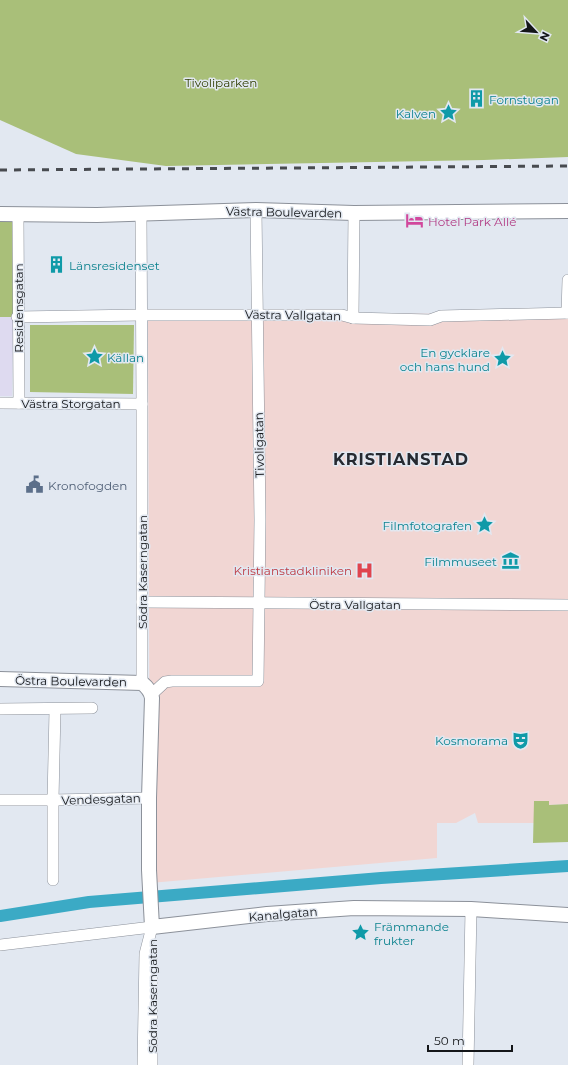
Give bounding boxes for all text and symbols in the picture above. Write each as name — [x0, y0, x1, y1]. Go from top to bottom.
north arrow — [516, 12, 556, 52]
text: N — [537, 29, 553, 43]
park label: Tivoliparken — [185, 75, 257, 90]
building icon: Fornstugan — [466, 89, 486, 109]
place label: Fornstugan — [489, 92, 559, 107]
place icon: Kalven — [439, 103, 459, 123]
place label: Kalven — [396, 106, 436, 121]
street label: Västra Boulevarden — [226, 203, 342, 221]
hotel icon: Hotel Park Allé — [405, 211, 425, 231]
place label: Hotel Park Allé — [428, 214, 516, 229]
building icon: Länsresidenset — [46, 255, 66, 275]
place label: Länsresidenset — [69, 258, 160, 273]
street label: Residensgatan — [11, 263, 26, 353]
street label: Västra Vallgatan — [245, 307, 341, 323]
place label: En gycklare och hans hund — [400, 345, 490, 374]
place icon: Källan — [84, 347, 104, 367]
place icon: En gycklare och hans hund — [493, 349, 513, 369]
place label: Källan — [107, 350, 144, 365]
street label: Västra Storgatan — [21, 396, 121, 411]
street label: Tivoligatan — [251, 412, 267, 478]
district label: KRISTIANSTAD — [333, 450, 469, 469]
public building icon: Kronofogden — [25, 475, 45, 495]
place label: Kronofogden — [48, 478, 127, 493]
street label: Södra Kaserngatan — [135, 515, 150, 629]
place icon: Filmfotografen — [475, 515, 495, 535]
place label: Filmfotografen — [383, 518, 472, 533]
museum icon: Filmmuseet — [500, 551, 520, 571]
place label: Filmmuseet — [424, 554, 497, 569]
hospital icon: Kristianstadkliniken — [355, 560, 375, 580]
place label: Kristianstadkliniken — [234, 563, 352, 578]
street label: Östra Vallgatan — [309, 597, 401, 612]
street label: Östra Boulevarden — [15, 673, 127, 689]
theatre icon: Kosmorama — [511, 730, 531, 750]
place label: Kosmorama — [435, 733, 508, 748]
street label: Vendesgatan — [61, 790, 141, 808]
street label: Kanalgatan — [248, 904, 318, 924]
place label: Främmande frukter — [374, 919, 449, 948]
place icon: Främmande frukter — [351, 923, 371, 943]
street label: Södra Kaserngatan — [145, 939, 160, 1053]
scale bar — [428, 1027, 512, 1053]
text: 50 m — [434, 1033, 465, 1048]

